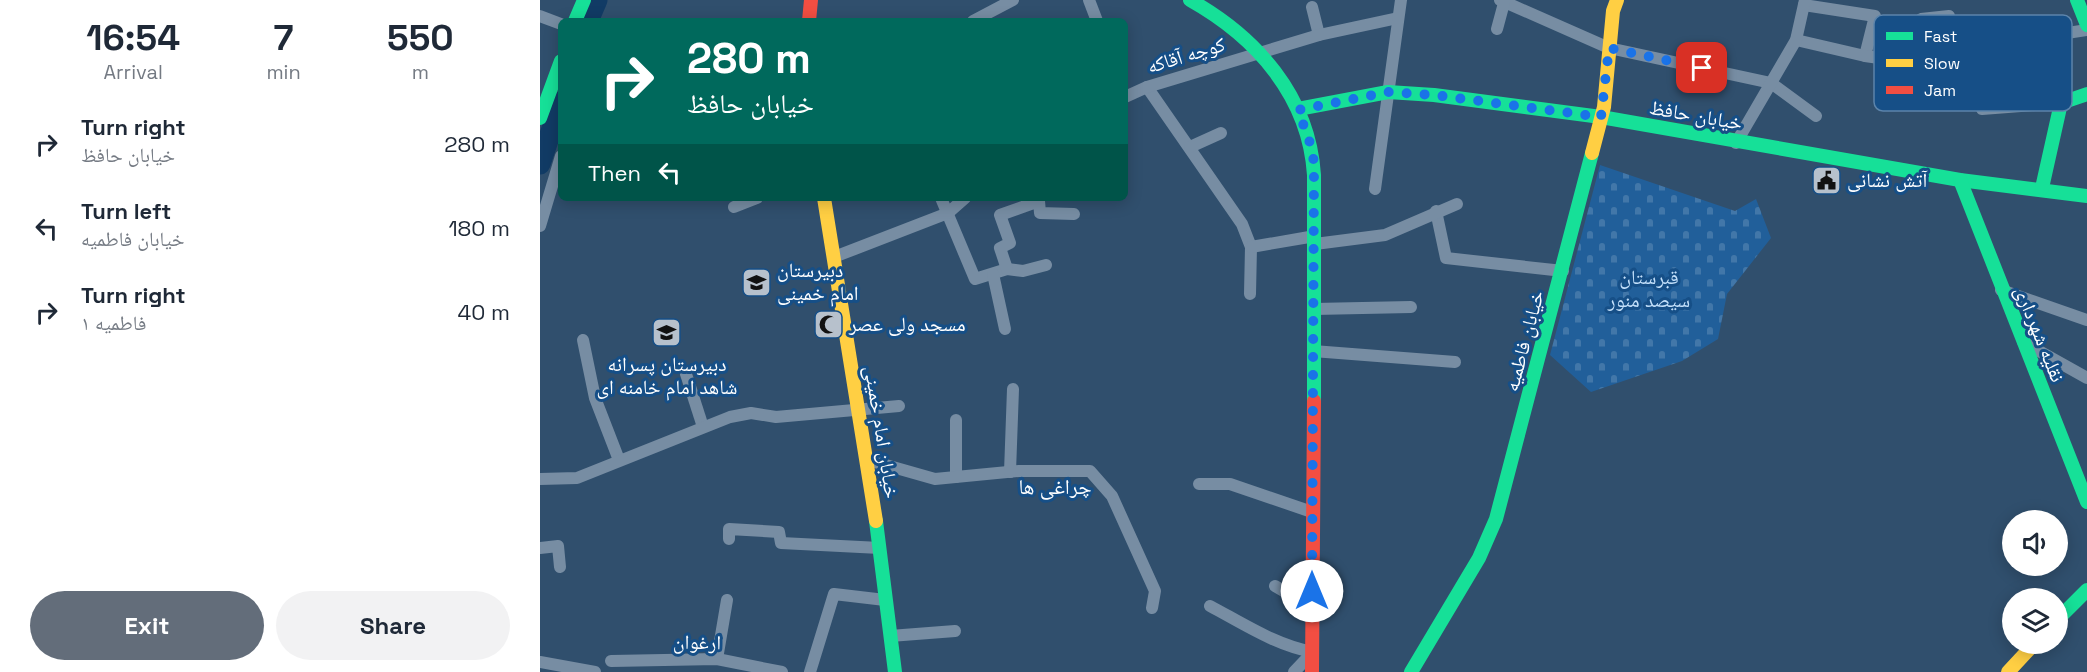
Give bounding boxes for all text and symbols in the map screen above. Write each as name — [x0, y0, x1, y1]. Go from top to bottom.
text: 16:54 — [86, 15, 180, 61]
text: 7 — [274, 15, 294, 61]
text: 550 — [387, 15, 454, 61]
legend — [1874, 15, 2072, 111]
text: Fast — [1924, 26, 1957, 47]
street label: کوچه آقاکه — [1144, 31, 1228, 79]
text: 280 m — [687, 32, 811, 85]
icon: right — [588, 42, 666, 120]
pin — [1676, 42, 1727, 93]
icon: arrive — [1685, 51, 1718, 84]
text: Slow — [1924, 53, 1960, 74]
text: Arrival — [103, 59, 163, 85]
text: min — [266, 59, 301, 85]
text: m — [412, 59, 429, 85]
text: Jam — [1924, 80, 1956, 101]
text: خیابان حافظ — [687, 86, 814, 121]
street label: خیابان حافظ — [1647, 94, 1745, 136]
text: Turn right — [81, 113, 186, 141]
icon: right — [30, 128, 63, 161]
text: 280 m — [444, 130, 510, 158]
text: خیابان حافظ — [81, 142, 175, 168]
icon: left — [653, 156, 686, 189]
text: Then — [588, 159, 641, 187]
public building icon: آتش نشانی — [1810, 164, 1842, 196]
place label: آتش نشانی — [1847, 167, 1928, 193]
text: Turn left — [81, 197, 171, 225]
icon: left — [30, 212, 63, 245]
text: 180 m — [448, 214, 510, 242]
text: خیابان فاطمیه — [81, 226, 185, 252]
place label: دبیرستان امام خمینی — [777, 257, 859, 307]
park label: قبرستان سیصد منور — [1607, 264, 1690, 313]
school or university icon: دبیرستان امام خمینی — [740, 266, 772, 298]
text: Turn right — [81, 281, 186, 309]
street label: نقلیه شهرداری — [2009, 282, 2071, 386]
street label: خیابان فاطمیه — [1498, 287, 1550, 394]
icon: right — [30, 296, 63, 329]
text: 40 m — [458, 298, 510, 326]
mosque icon: مسجد ولی عصر — [812, 308, 844, 340]
text: فاطمیه ۱ — [81, 310, 146, 336]
place label: مسجد ولی عصر — [848, 311, 966, 337]
school or university icon: دبیرستان پسرانه شاهد امام خامنه ای — [651, 317, 683, 349]
place label: دبیرستان پسرانه شاهد امام خامنه ای — [597, 351, 737, 401]
street label: خیابان امام خمینی — [858, 364, 905, 501]
district label: چراغی ها — [1018, 473, 1092, 500]
map controls — [2002, 510, 2068, 654]
button: sound — [2002, 510, 2068, 576]
position arrow — [1280, 559, 1344, 623]
button: layers — [2002, 588, 2068, 654]
button: Exit — [30, 591, 264, 660]
button: Share — [276, 591, 510, 660]
street label: ارغوان — [673, 629, 721, 655]

